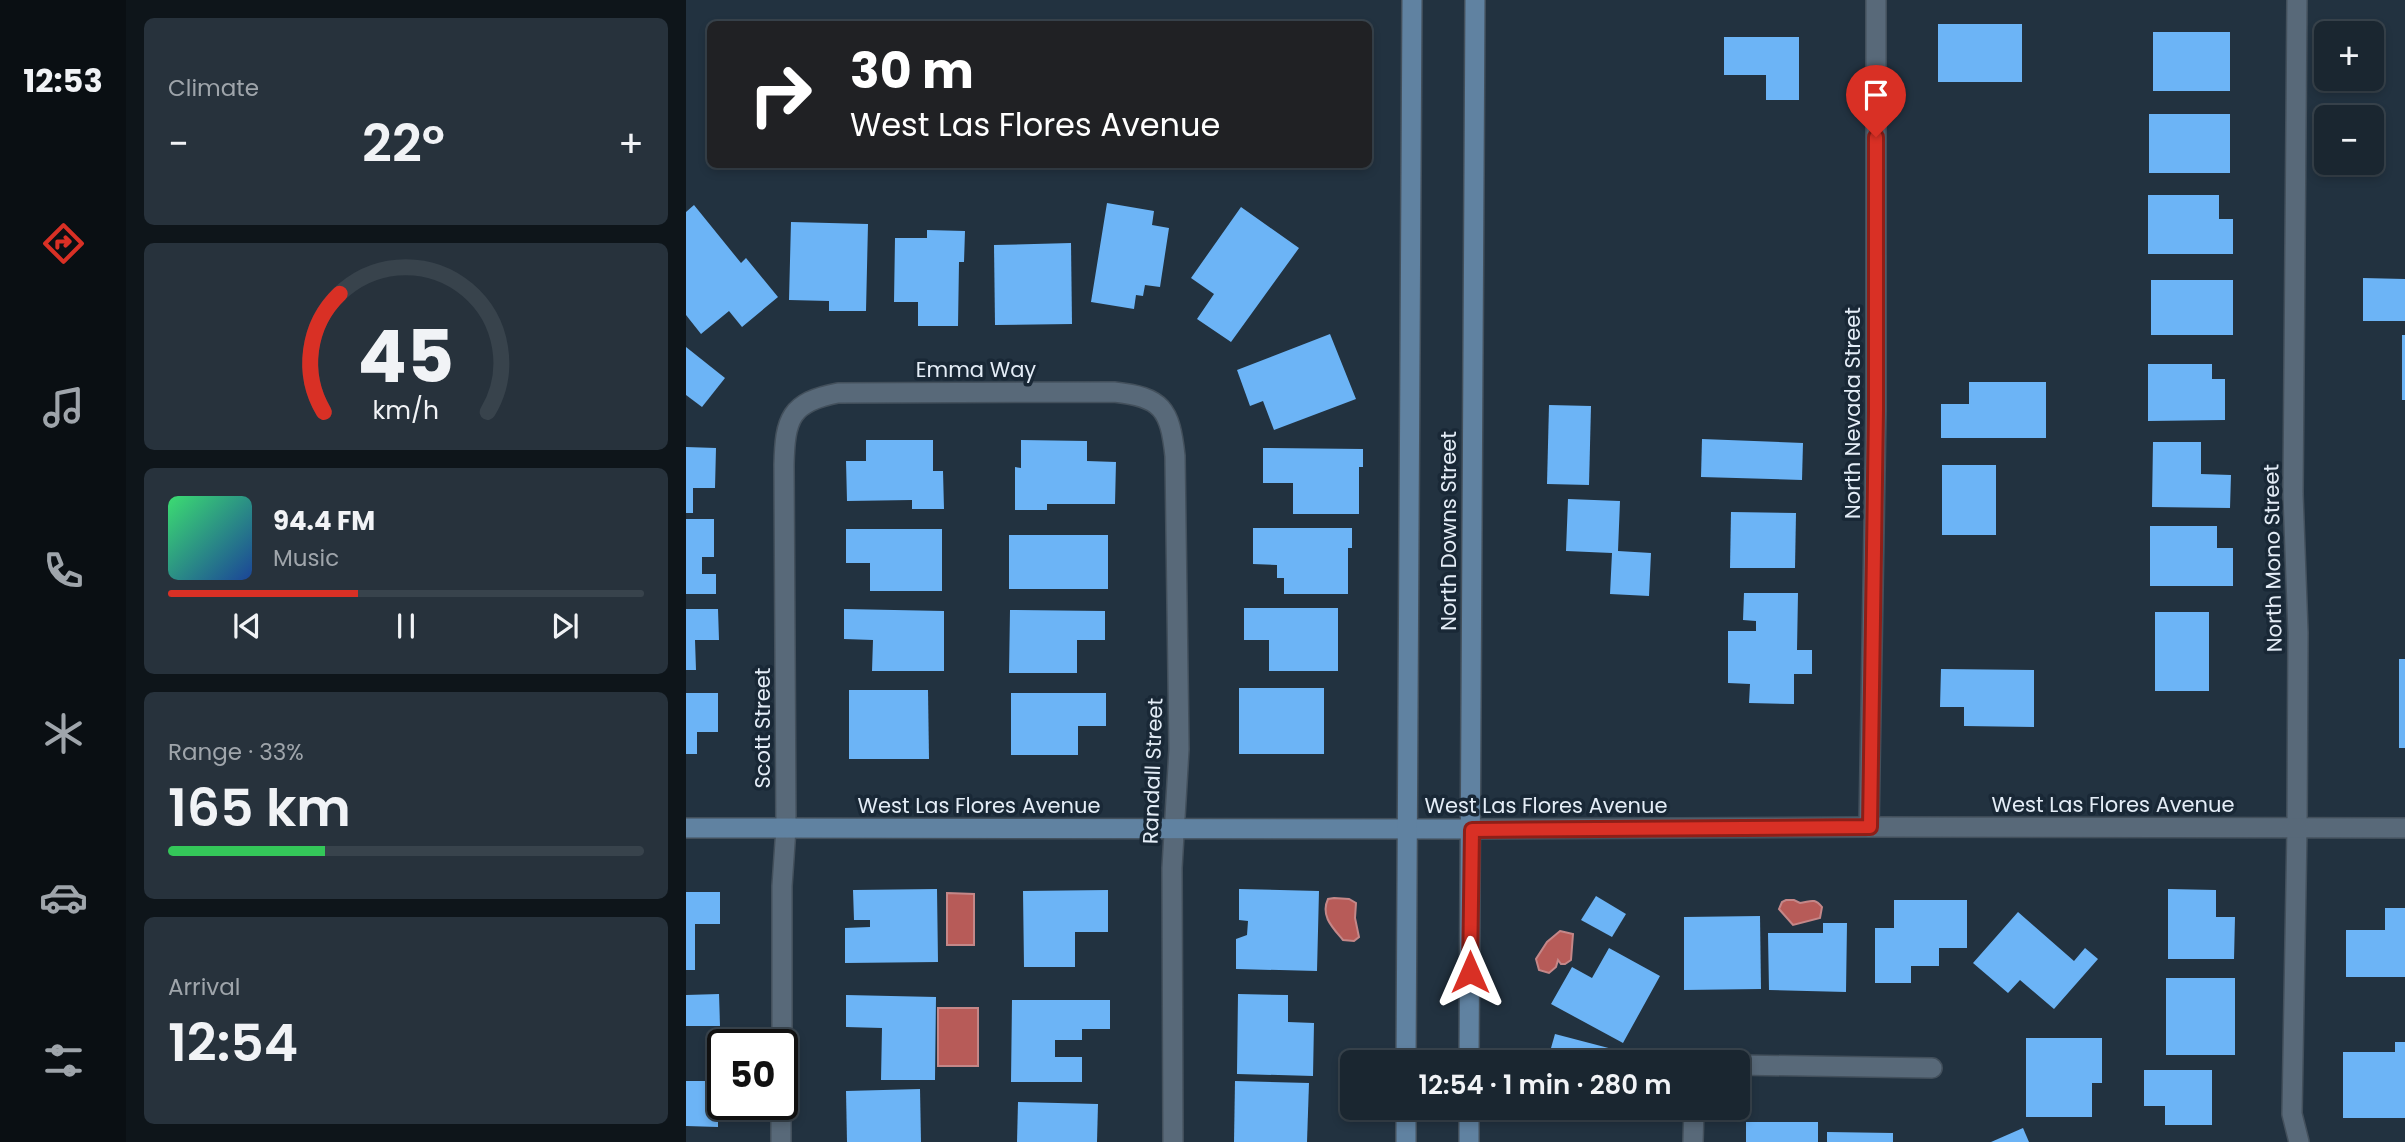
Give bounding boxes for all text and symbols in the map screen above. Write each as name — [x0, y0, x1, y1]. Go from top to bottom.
map controls — [2314, 21, 2384, 175]
button: + — [2314, 21, 2384, 91]
text: 30 m — [850, 37, 974, 105]
icon: right — [735, 49, 826, 140]
text: 12:53 — [23, 58, 103, 103]
pin — [1846, 65, 1906, 137]
text: Climate — [168, 72, 259, 104]
icon: arrive — [1857, 76, 1895, 114]
text: West Las Flores Avenue — [850, 102, 1220, 147]
button: − — [2314, 105, 2384, 175]
text: 22° — [362, 107, 445, 180]
text: − — [168, 117, 189, 170]
text: + — [618, 117, 644, 170]
icon: directions — [39, 219, 88, 268]
text: 45 — [358, 307, 454, 408]
street label: North Nevada Street — [1838, 307, 1867, 519]
street label: Emma Way — [916, 355, 1036, 384]
icon: music — [39, 383, 88, 432]
text: km/h — [373, 393, 439, 428]
street label: North Downs Street — [1434, 431, 1463, 631]
street label: North Mono Street — [2256, 464, 2289, 652]
text: 94.4 FM — [273, 503, 375, 539]
text: Music — [273, 542, 339, 574]
icon: phone — [39, 546, 88, 595]
icon: previous — [228, 607, 266, 645]
icon: pause — [387, 607, 425, 645]
icon: next — [546, 607, 584, 645]
street label: Scott Street — [748, 668, 777, 788]
street label: Randall Street — [1135, 697, 1170, 845]
icon: climate — [39, 709, 88, 758]
text: Range · 33% — [168, 736, 304, 768]
text: 165 km — [168, 771, 351, 844]
street label: West Las Flores Avenue — [1991, 790, 2235, 819]
street label: West Las Flores Avenue — [857, 791, 1101, 820]
street label: West Las Flores Avenue — [1424, 791, 1668, 820]
icon: car — [39, 873, 88, 922]
position arrow — [1433, 935, 1507, 1009]
text: Arrival — [168, 971, 240, 1003]
text: 12:54 — [168, 1006, 298, 1079]
speed limit sign: 50 — [707, 1029, 798, 1120]
icon: filters — [39, 1036, 88, 1085]
text: 12:54 · 1 min · 280 m — [1418, 1067, 1672, 1103]

